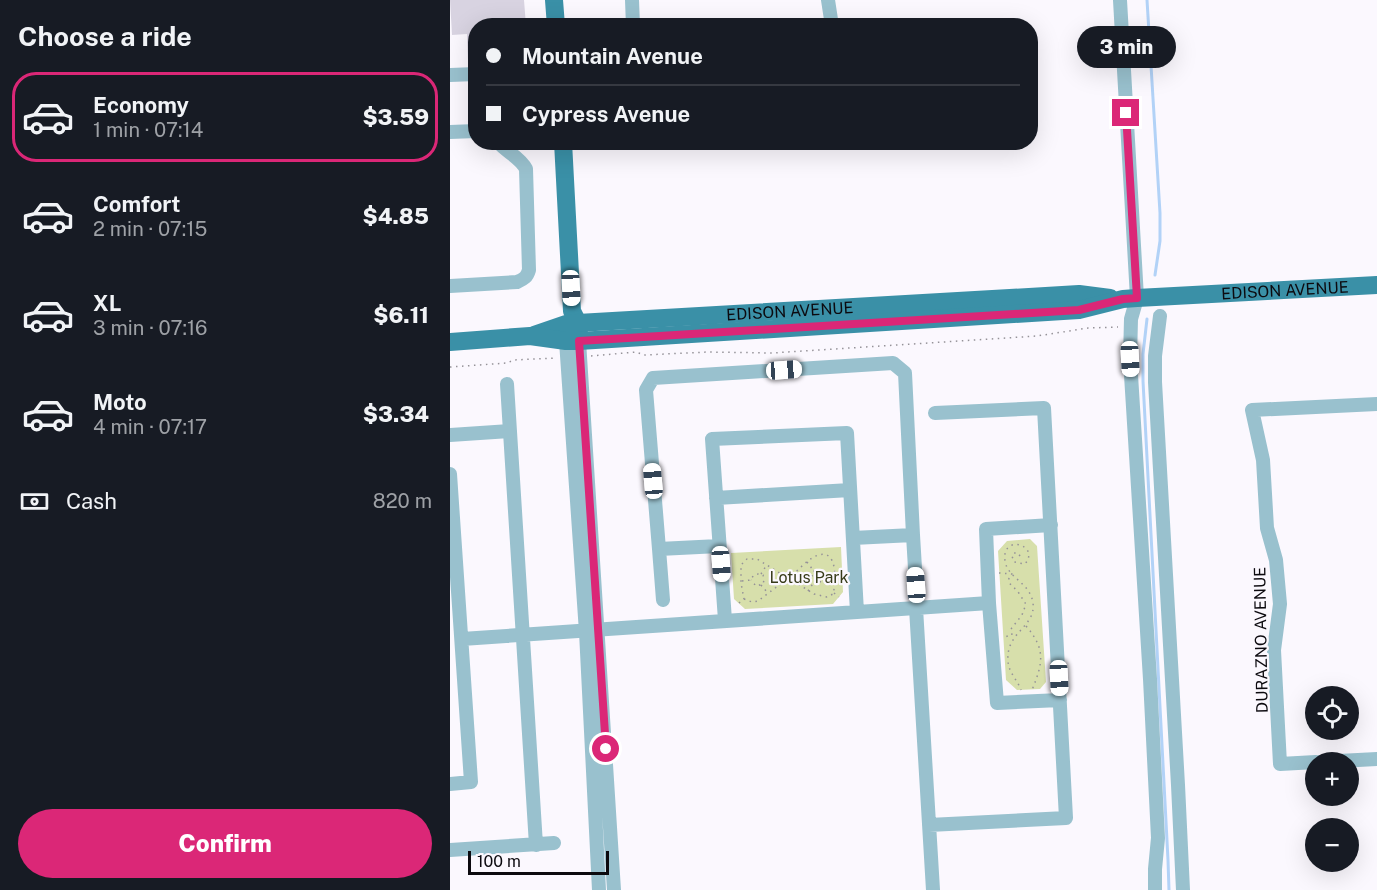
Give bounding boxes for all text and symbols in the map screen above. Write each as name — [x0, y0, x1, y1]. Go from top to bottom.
text: Choose a ride — [18, 20, 192, 52]
callout: 3 min — [1076, 26, 1176, 68]
text: 3 min — [1100, 35, 1153, 59]
text: Mountain Avenue — [522, 43, 703, 69]
icon: car — [21, 90, 75, 144]
text: Economy — [93, 92, 189, 118]
route end — [1112, 99, 1139, 126]
text: Cypress Avenue — [522, 101, 690, 127]
text: $3.59 — [362, 104, 429, 130]
text: 1 min · 07:14 — [93, 118, 203, 142]
icon: car — [21, 189, 75, 243]
text: Comfort — [93, 191, 180, 217]
text: $4.85 — [363, 203, 429, 229]
text: 2 min · 07:15 — [93, 217, 207, 241]
car — [561, 270, 581, 306]
street label: EDISON AVENUE — [1221, 277, 1349, 303]
icon: car — [21, 288, 75, 342]
text: XL — [93, 290, 121, 316]
street label: EDISON AVENUE — [726, 298, 854, 324]
text: $6.11 — [373, 302, 429, 328]
text: 3 min · 07:16 — [93, 316, 208, 340]
car — [1120, 341, 1140, 377]
car — [765, 360, 803, 380]
icon: car — [21, 387, 75, 441]
text: Moto — [93, 389, 147, 415]
text: $3.34 — [363, 401, 429, 427]
text: 4 min · 07:17 — [93, 415, 207, 439]
car — [642, 462, 664, 500]
icon: cash — [18, 485, 51, 518]
text: Cash — [66, 488, 117, 514]
text: 820 m — [373, 489, 432, 513]
car — [711, 545, 731, 583]
car — [906, 566, 926, 604]
street label: DURAZNO AVENUE — [1250, 567, 1272, 713]
park label: Lotus Park — [769, 568, 849, 587]
car — [1049, 660, 1069, 696]
map controls — [1305, 686, 1359, 872]
button: locate — [1305, 686, 1359, 740]
route start — [592, 735, 619, 762]
button: + — [1305, 752, 1359, 806]
button: Confirm — [18, 809, 432, 878]
button: − — [1305, 818, 1359, 872]
scale bar — [468, 848, 609, 876]
text: 100 m — [477, 852, 521, 871]

